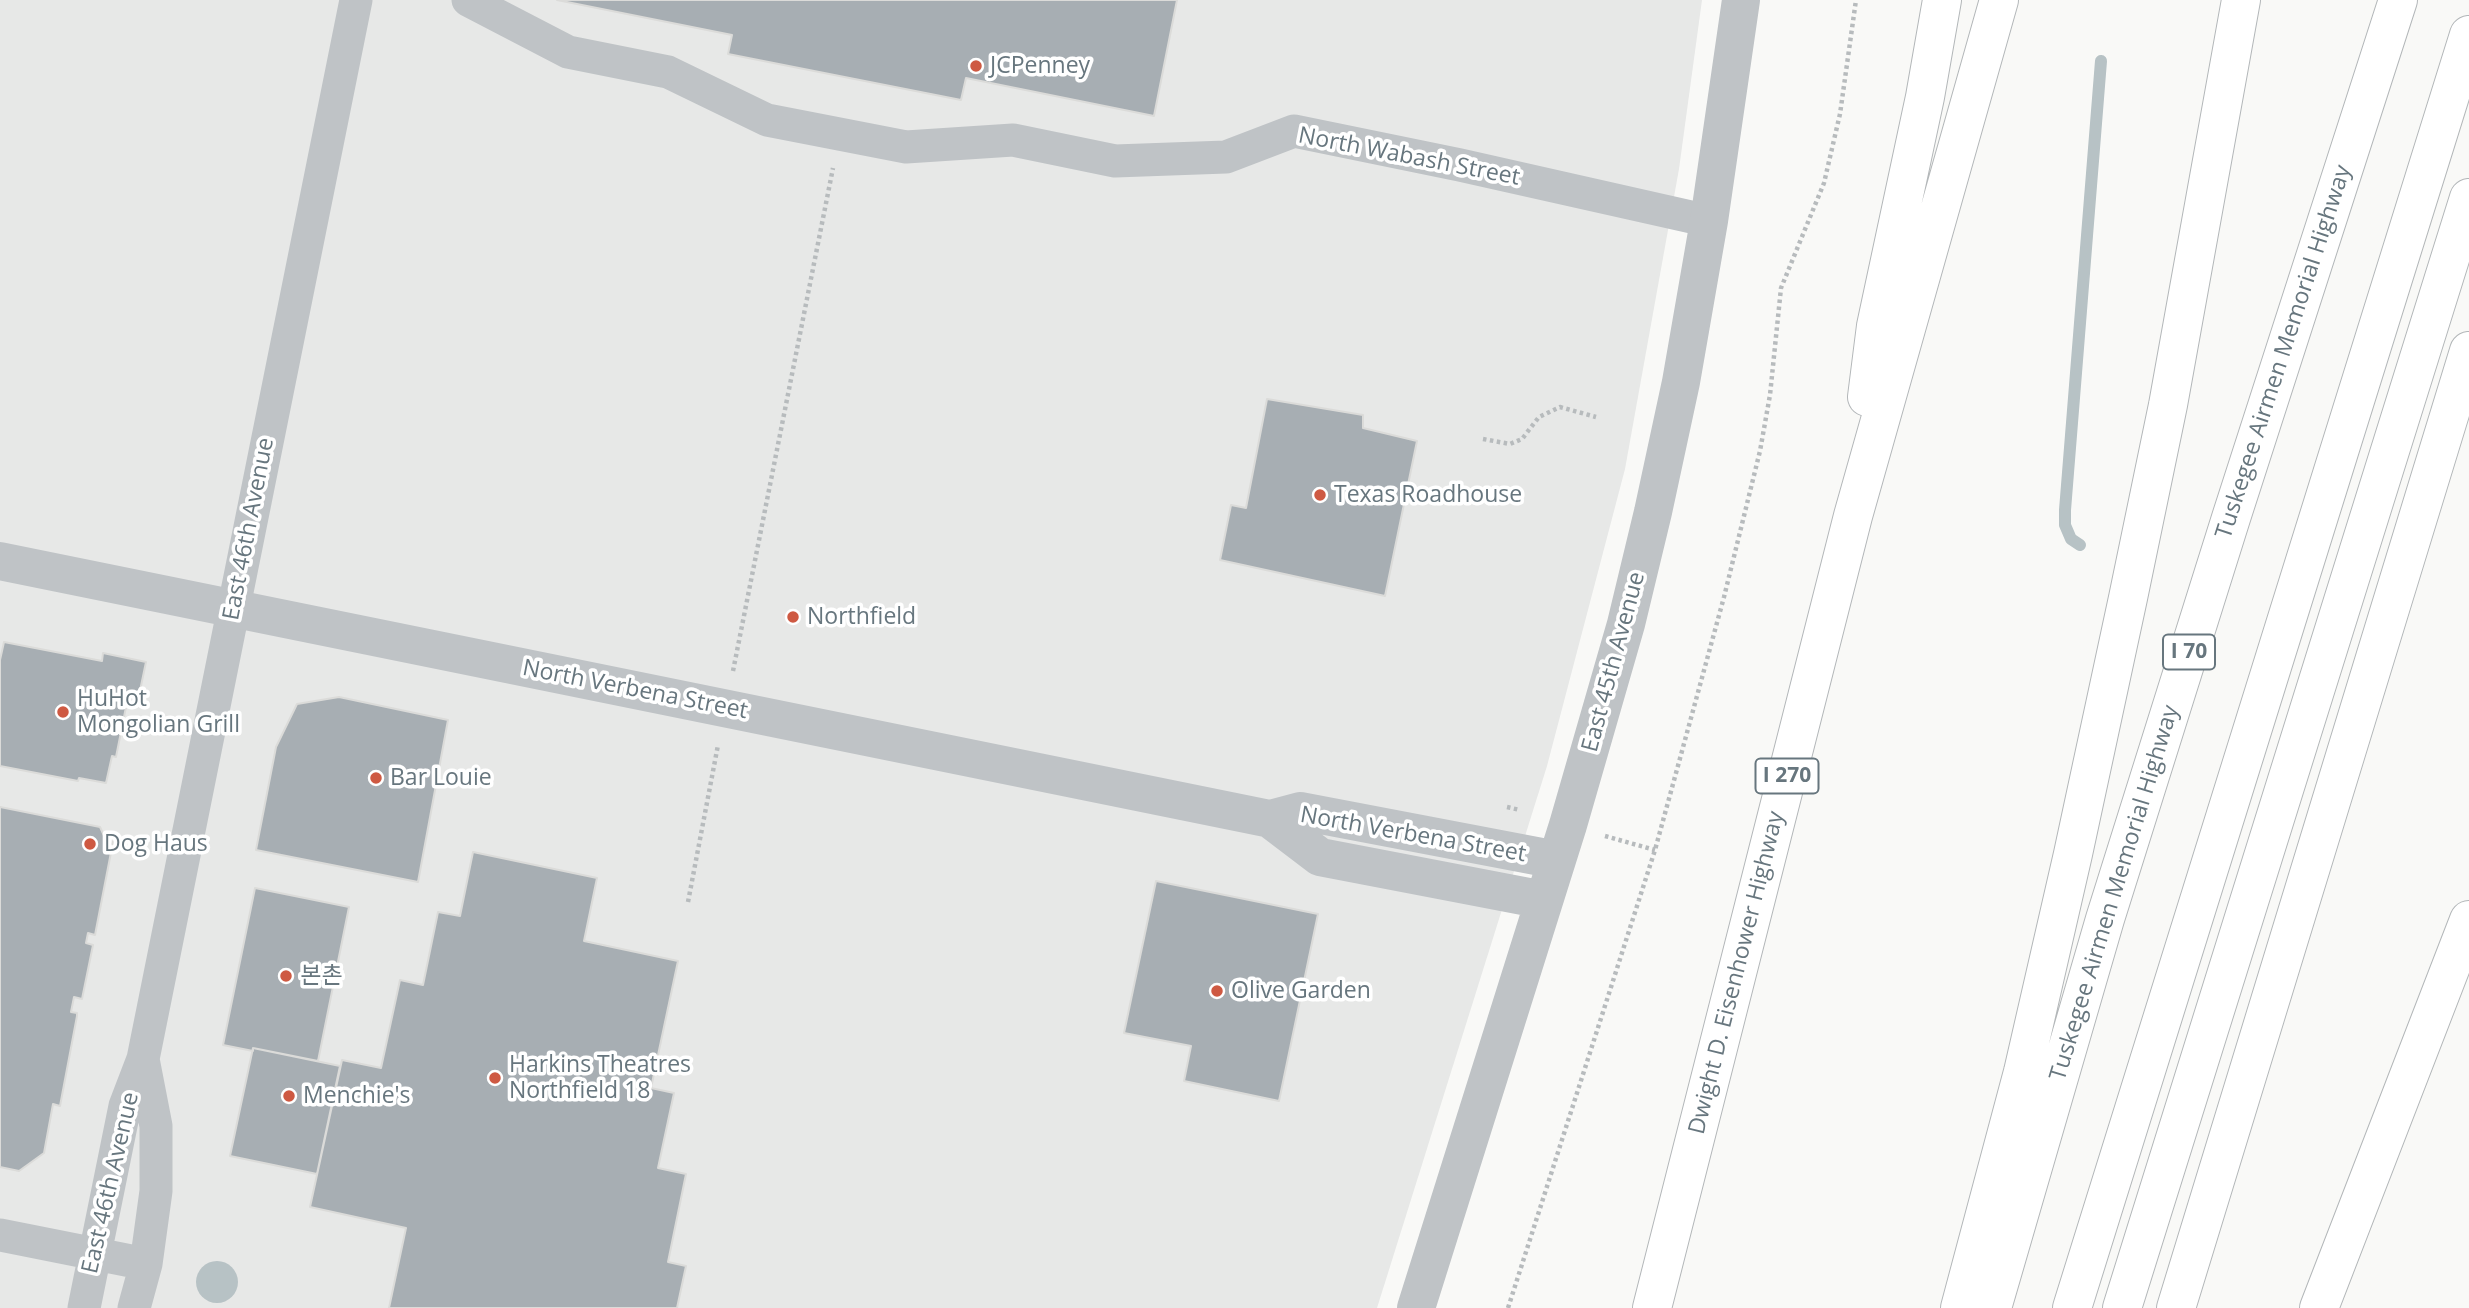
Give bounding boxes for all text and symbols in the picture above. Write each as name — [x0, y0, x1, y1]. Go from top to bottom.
place label: JCPenney — [990, 52, 1090, 80]
marker: JCPenney — [968, 58, 984, 74]
street label: North Wabash Street — [1296, 122, 1522, 192]
street label: Tuskegee Airmen Memorial Highway — [2210, 162, 2358, 542]
street label: East 46th Avenue — [218, 435, 280, 623]
place label: Texas Roadhouse — [1334, 481, 1522, 509]
marker: Texas Roadhouse — [1312, 487, 1328, 503]
street label: East 45th Avenue — [1577, 569, 1651, 755]
place label: Northfield — [807, 603, 916, 631]
marker: Northfield — [785, 609, 801, 625]
road number: I 70 — [2163, 634, 2215, 670]
street label: North Verbena Street — [520, 655, 750, 725]
place label: HuHot Mongolian Grill — [77, 685, 240, 739]
street label: Tuskegee Airmen Memorial Highway — [2045, 702, 2185, 1084]
marker: HuHot Mongolian Grill — [55, 704, 71, 720]
road number: I 270 — [1756, 758, 1818, 794]
place label: Bar Louie — [390, 764, 492, 792]
marker: Bar Louie — [368, 770, 384, 786]
street label: North Verbena Street — [1298, 802, 1528, 868]
street label: Dwight D. Eisenhower Highway — [1683, 809, 1791, 1137]
place label: Dog Haus — [104, 830, 208, 858]
marker: Dog Haus — [82, 836, 98, 852]
place label: 본촌 — [300, 962, 342, 990]
marker: 본촌 — [278, 968, 294, 984]
place label: Olive Garden — [1231, 977, 1371, 1005]
marker: Olive Garden — [1209, 983, 1225, 999]
place label: Harkins Theatres Northfield 18 — [509, 1051, 691, 1105]
marker: Harkins Theatres Northfield 18 — [487, 1070, 503, 1086]
place label: Menchie's — [303, 1082, 411, 1110]
marker: Menchie's — [281, 1088, 297, 1104]
street label: East 46th Avenue — [77, 1090, 145, 1276]

